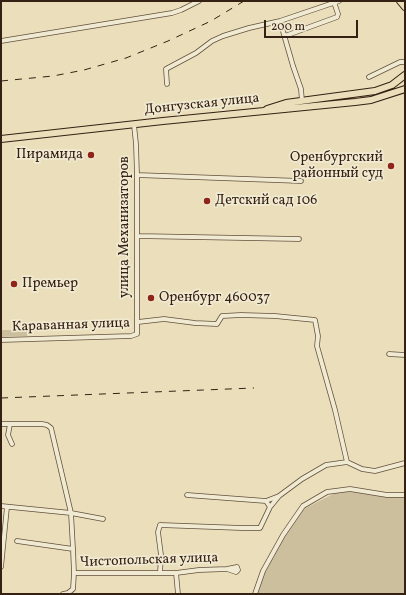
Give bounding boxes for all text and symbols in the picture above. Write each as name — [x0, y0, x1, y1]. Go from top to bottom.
scale bar — [266, 12, 360, 38]
text: 200 m — [271, 19, 305, 35]
street label: Донгузская улица — [144, 91, 260, 119]
place label: Пирамида — [16, 147, 83, 163]
marker: Пирамида — [86, 150, 96, 160]
place label: Оренбургский районный суд — [290, 150, 383, 182]
street label: улица Механизаторов — [117, 156, 133, 298]
marker: Оренбургский районный суд — [386, 161, 396, 171]
place label: Детский сад 106 — [215, 193, 317, 209]
marker: Детский сад 106 — [202, 196, 212, 206]
place label: Премьер — [22, 276, 78, 292]
marker: Премьер — [9, 279, 19, 289]
place label: Оренбург 460037 — [159, 290, 270, 306]
marker: Оренбург 460037 — [146, 293, 156, 303]
street label: Караванная улица — [12, 316, 130, 336]
street label: Чистопольская улица — [79, 550, 219, 572]

